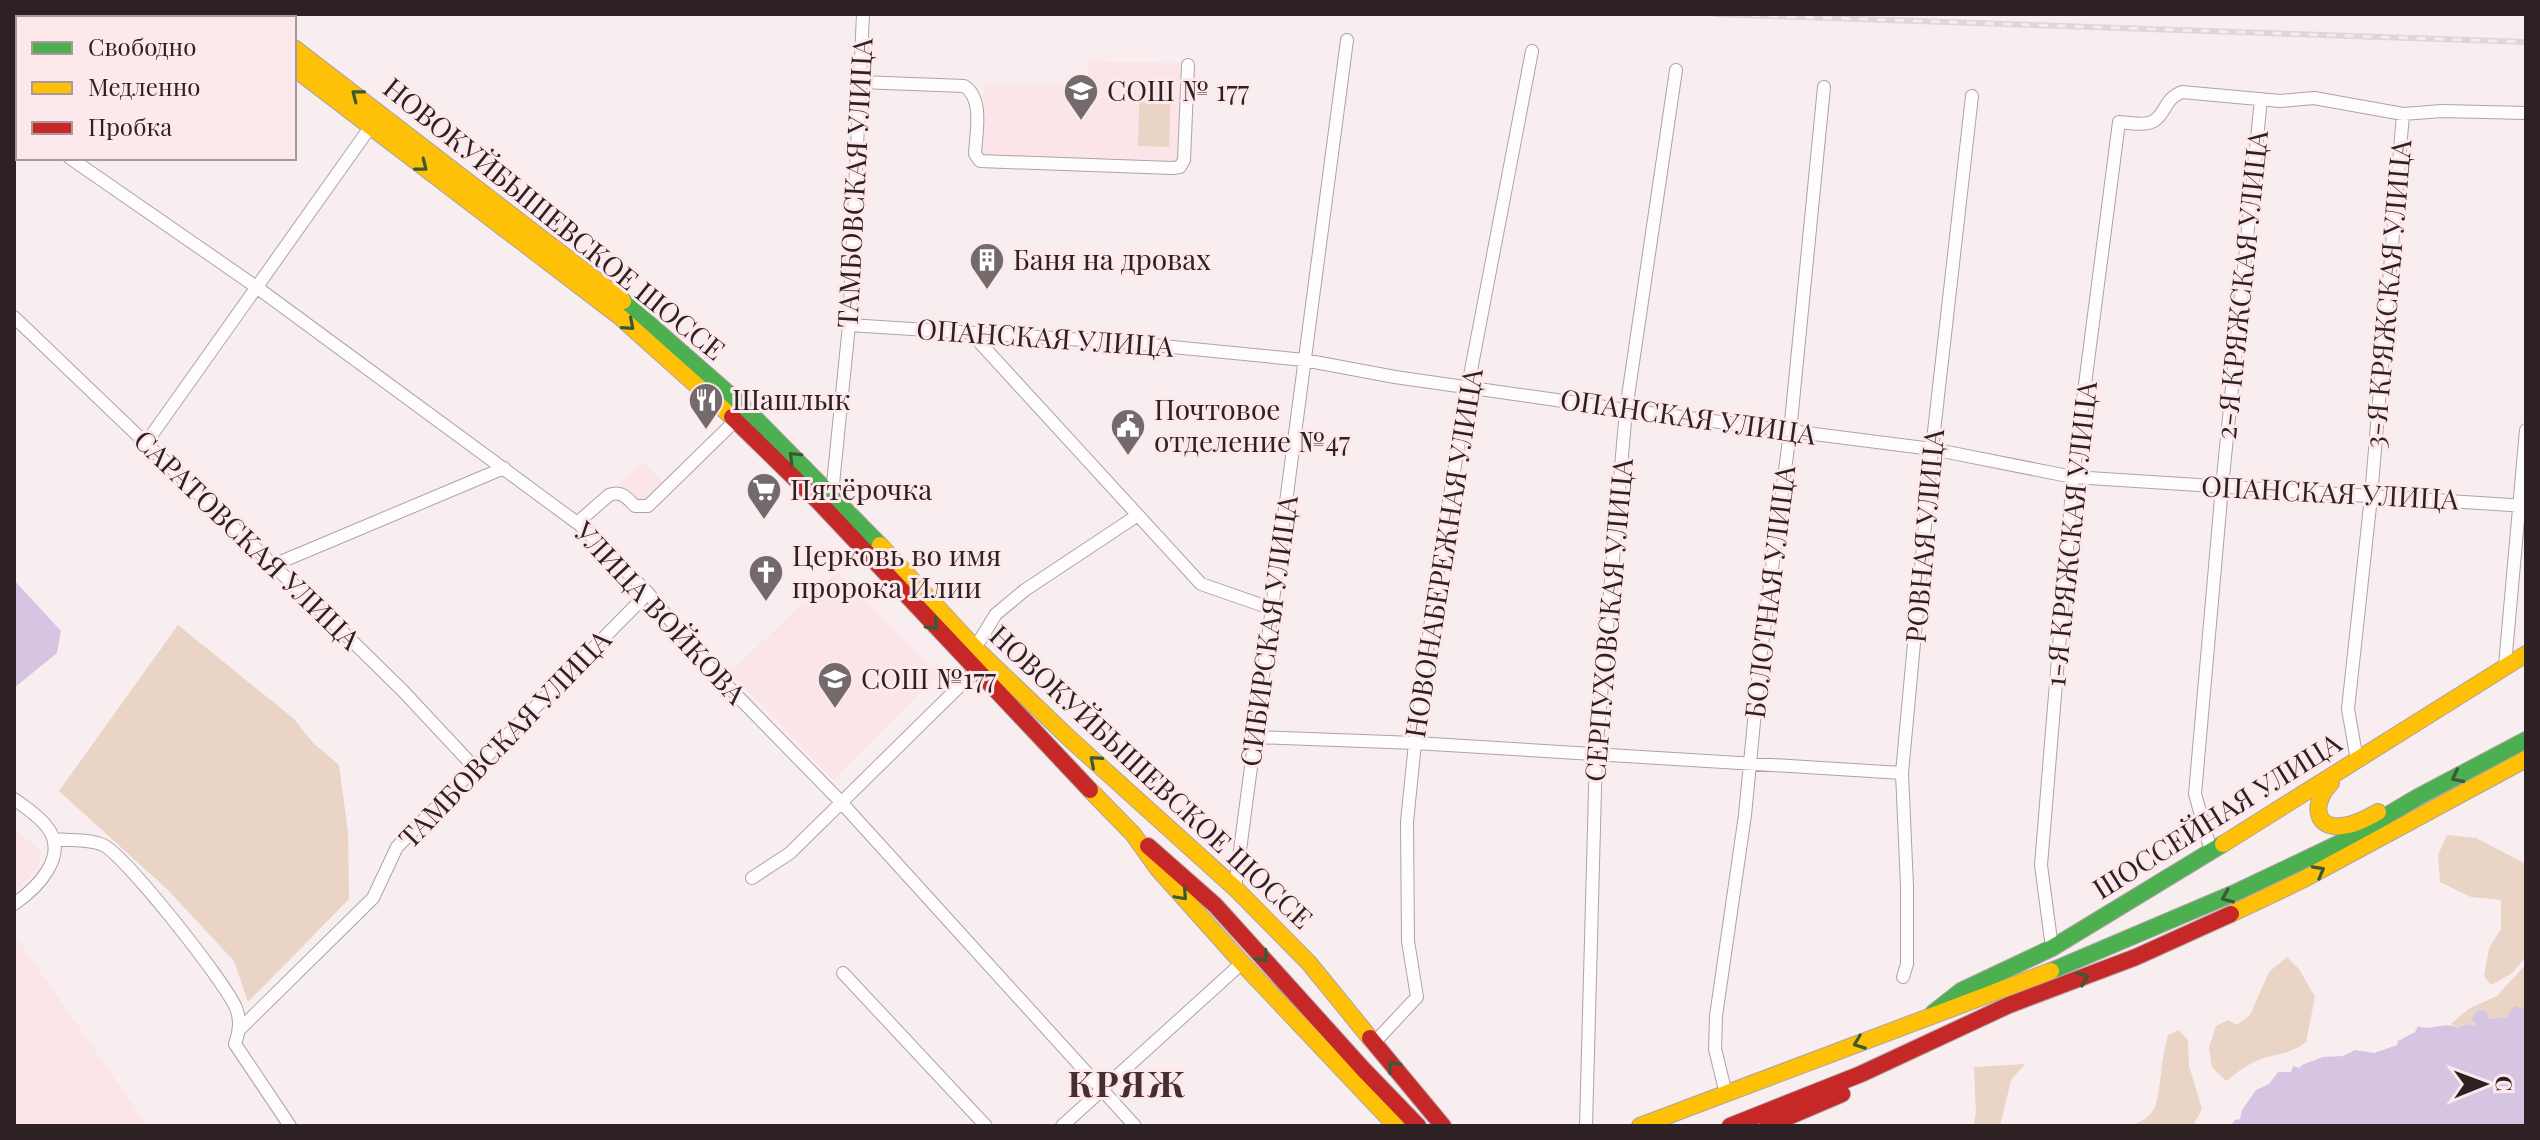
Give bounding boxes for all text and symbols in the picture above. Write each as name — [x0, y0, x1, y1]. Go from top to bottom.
legend — [16, 16, 296, 160]
text: Свободно — [88, 30, 196, 62]
street label: ТАМБОВСКАЯ УЛИЦА — [827, 37, 880, 329]
street label: НОВОКУЙБЫШЕВСКОЕ ШОССЕ — [377, 68, 733, 367]
text: Медленно — [88, 70, 201, 102]
place label: СОШ № 177 — [1107, 71, 1250, 108]
school or university icon: СОШ № 177 — [1062, 72, 1100, 122]
one-way arrow — [352, 90, 366, 105]
text: Пробка — [88, 110, 172, 142]
street label: 2-Я КРЯЖСКАЯ УЛИЦА — [2206, 128, 2275, 441]
street label: 3-Я КРЯЖСКАЯ УЛИЦА — [2355, 138, 2418, 450]
one-way arrow — [413, 157, 428, 171]
place label: Баня на дровах — [1013, 240, 1211, 277]
building icon: Баня на дровах — [968, 241, 1006, 291]
street label: ОПАНСКАЯ УЛИЦА — [915, 309, 1175, 364]
one-way arrow — [619, 315, 634, 329]
street label: НОВОНАБЕРЕЖНАЯ УЛИЦА — [1395, 365, 1490, 740]
street label: ОПАНСКАЯ УЛИЦА — [1558, 379, 1819, 452]
street label: 1-Я КРЯЖСКАЯ УЛИЦА — [2035, 379, 2104, 688]
place label: Шашлык — [732, 380, 851, 417]
restaurant icon: Шашлык — [687, 381, 725, 431]
place label: Почтовое отделение №47 — [1154, 390, 1351, 459]
public building icon: Почтовое отделение №47 — [1109, 407, 1147, 457]
street label: САРАТОВСКАЯ УЛИЦА — [127, 421, 369, 657]
street label: РОВНАЯ УЛИЦА — [1896, 427, 1951, 644]
one-way arrow — [789, 451, 803, 466]
street label: СЕРПУХОВСКАЯ УЛИЦА — [1575, 456, 1640, 783]
street label: БОЛОТНАЯ УЛИЦА — [1735, 463, 1802, 720]
street label: ОПАНСКАЯ УЛИЦА — [2200, 466, 2460, 517]
place label: Пятёрочка — [790, 470, 932, 507]
supermarket icon: Пятёрочка — [745, 471, 783, 521]
street label: СИБИРСКАЯ УЛИЦА — [1230, 493, 1305, 769]
street label: УЛИЦА ВОЙКОВА — [566, 512, 756, 711]
place label: Церковь во имя пророка Илии — [792, 536, 1001, 605]
church icon: Церковь во имя пророка Илии — [747, 553, 785, 603]
one-way arrow — [924, 615, 938, 630]
street label: НОВОКУЙБЫШЕВСКОЕ ШОССЕ — [983, 616, 1322, 936]
street label: ТАМБОВСКАЯ УЛИЦА — [390, 621, 618, 855]
place label: СОШ №177 — [861, 659, 997, 696]
school or university icon: СОШ №177 — [816, 660, 854, 710]
street label: ШОССЕЙНАЯ УЛИЦА — [2085, 723, 2348, 906]
one-way arrow — [1090, 756, 1104, 770]
one-way arrow — [2451, 767, 2466, 783]
one-way arrow — [2310, 865, 2325, 881]
one-way arrow — [1172, 886, 1186, 901]
one-way arrow — [2221, 887, 2235, 903]
one-way arrow — [1253, 948, 1268, 963]
one-way arrow — [2075, 972, 2089, 988]
one-way arrow — [1853, 1033, 1867, 1050]
north arrow — [2444, 1044, 2524, 1124]
district label: КРЯЖ — [1068, 1058, 1186, 1106]
one-way arrow — [1388, 1061, 1403, 1076]
text: С — [2490, 1076, 2520, 1092]

